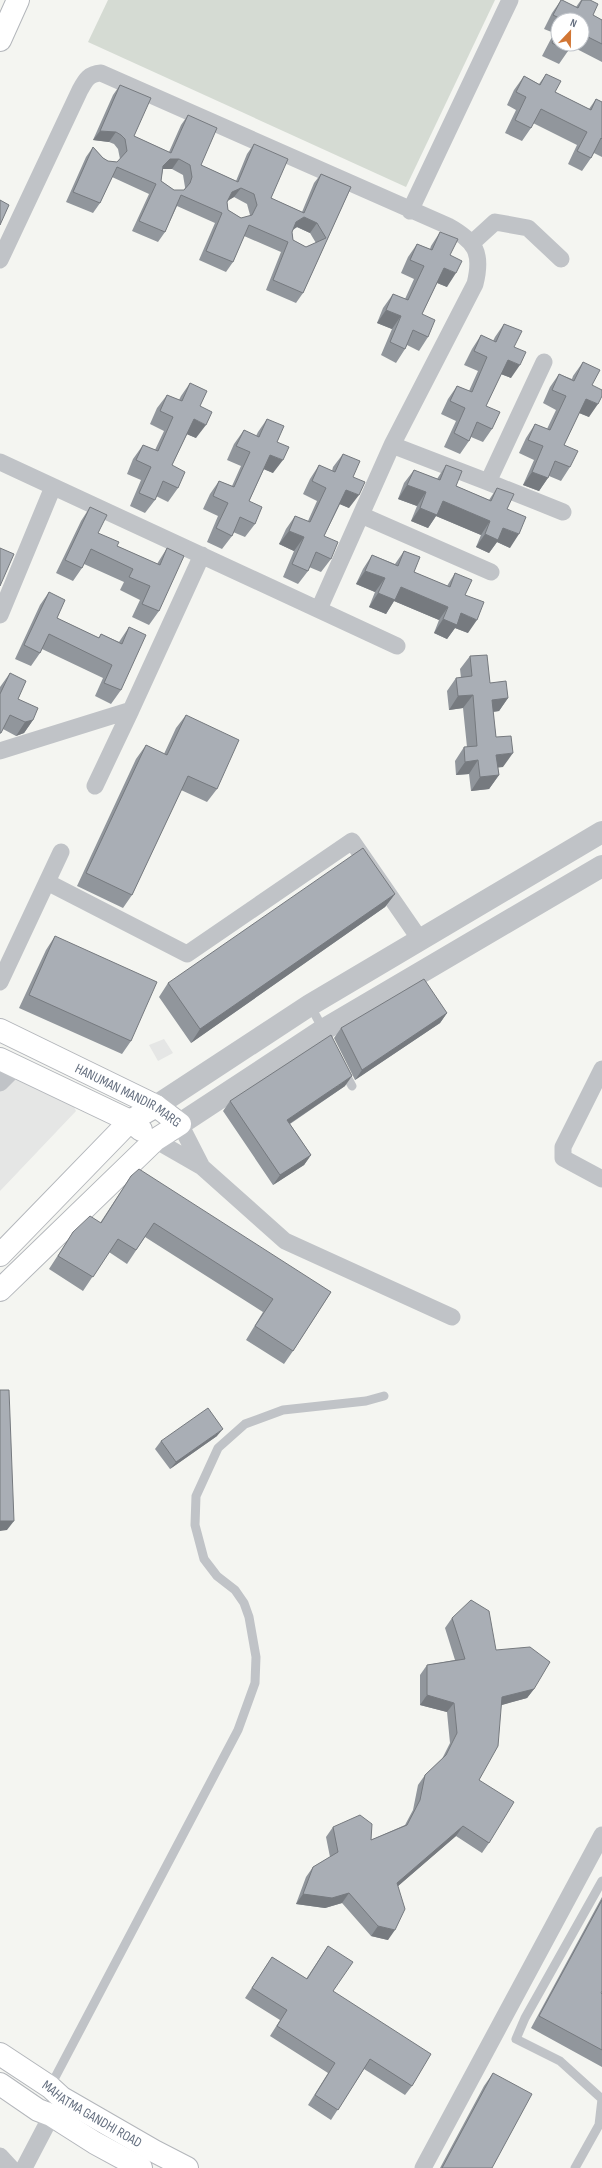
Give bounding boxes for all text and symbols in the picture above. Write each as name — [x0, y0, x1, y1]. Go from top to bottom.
north arrow — [550, 12, 590, 52]
text: N — [568, 16, 579, 30]
street label: HANUMAN MANDIR MARG — [72, 1059, 185, 1131]
street label: MAHATMA GANDHI ROAD — [39, 2076, 145, 2151]

